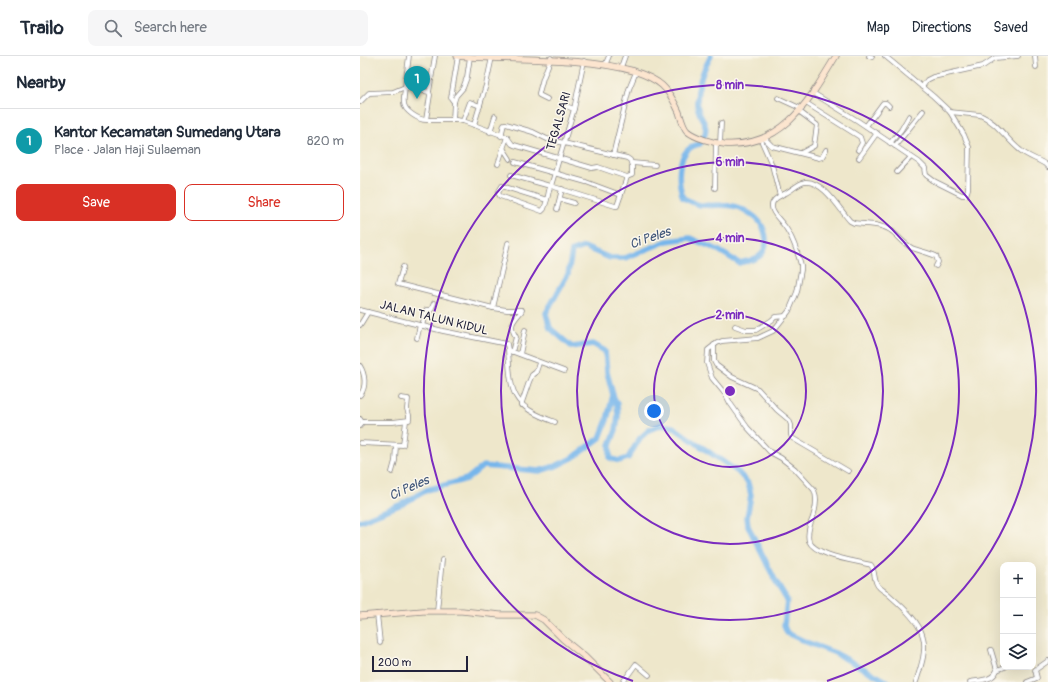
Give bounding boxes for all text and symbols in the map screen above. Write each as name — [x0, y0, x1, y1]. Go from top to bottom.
search box — [88, 10, 368, 46]
text: Trailo — [20, 16, 64, 40]
icon: search — [102, 17, 124, 39]
text: Search here — [134, 18, 207, 37]
text: Map — [867, 19, 890, 36]
text: Directions — [912, 19, 971, 36]
text: Saved — [993, 19, 1028, 36]
pin: 1 — [404, 66, 430, 99]
text: Nearby — [16, 72, 65, 93]
text: 8 min — [716, 78, 744, 93]
street label: TEGALSARI — [543, 90, 575, 152]
text: Kantor Kecamatan Sumedang Utara — [54, 123, 281, 142]
text: 1 — [26, 133, 32, 149]
text: 820 m — [307, 133, 344, 149]
text: Place · Jalan Haji Sulaeman — [54, 142, 201, 158]
text: 6 min — [715, 155, 745, 170]
button: Save — [16, 184, 176, 221]
button: Share — [184, 184, 344, 221]
water label: Ci Peles — [628, 223, 675, 252]
text: 4 min — [714, 231, 745, 246]
street label: JALAN TALUN KIDUL — [378, 297, 490, 339]
text: 2 min — [716, 308, 745, 323]
centre of rings — [723, 384, 737, 398]
your location — [644, 401, 664, 421]
water label: Ci Peles — [387, 471, 433, 504]
map controls — [1000, 562, 1036, 670]
button: + — [1000, 562, 1036, 598]
button: − — [1000, 598, 1036, 634]
button: layers — [1000, 634, 1036, 670]
scale bar — [372, 654, 468, 673]
text: 200 m — [378, 656, 411, 669]

